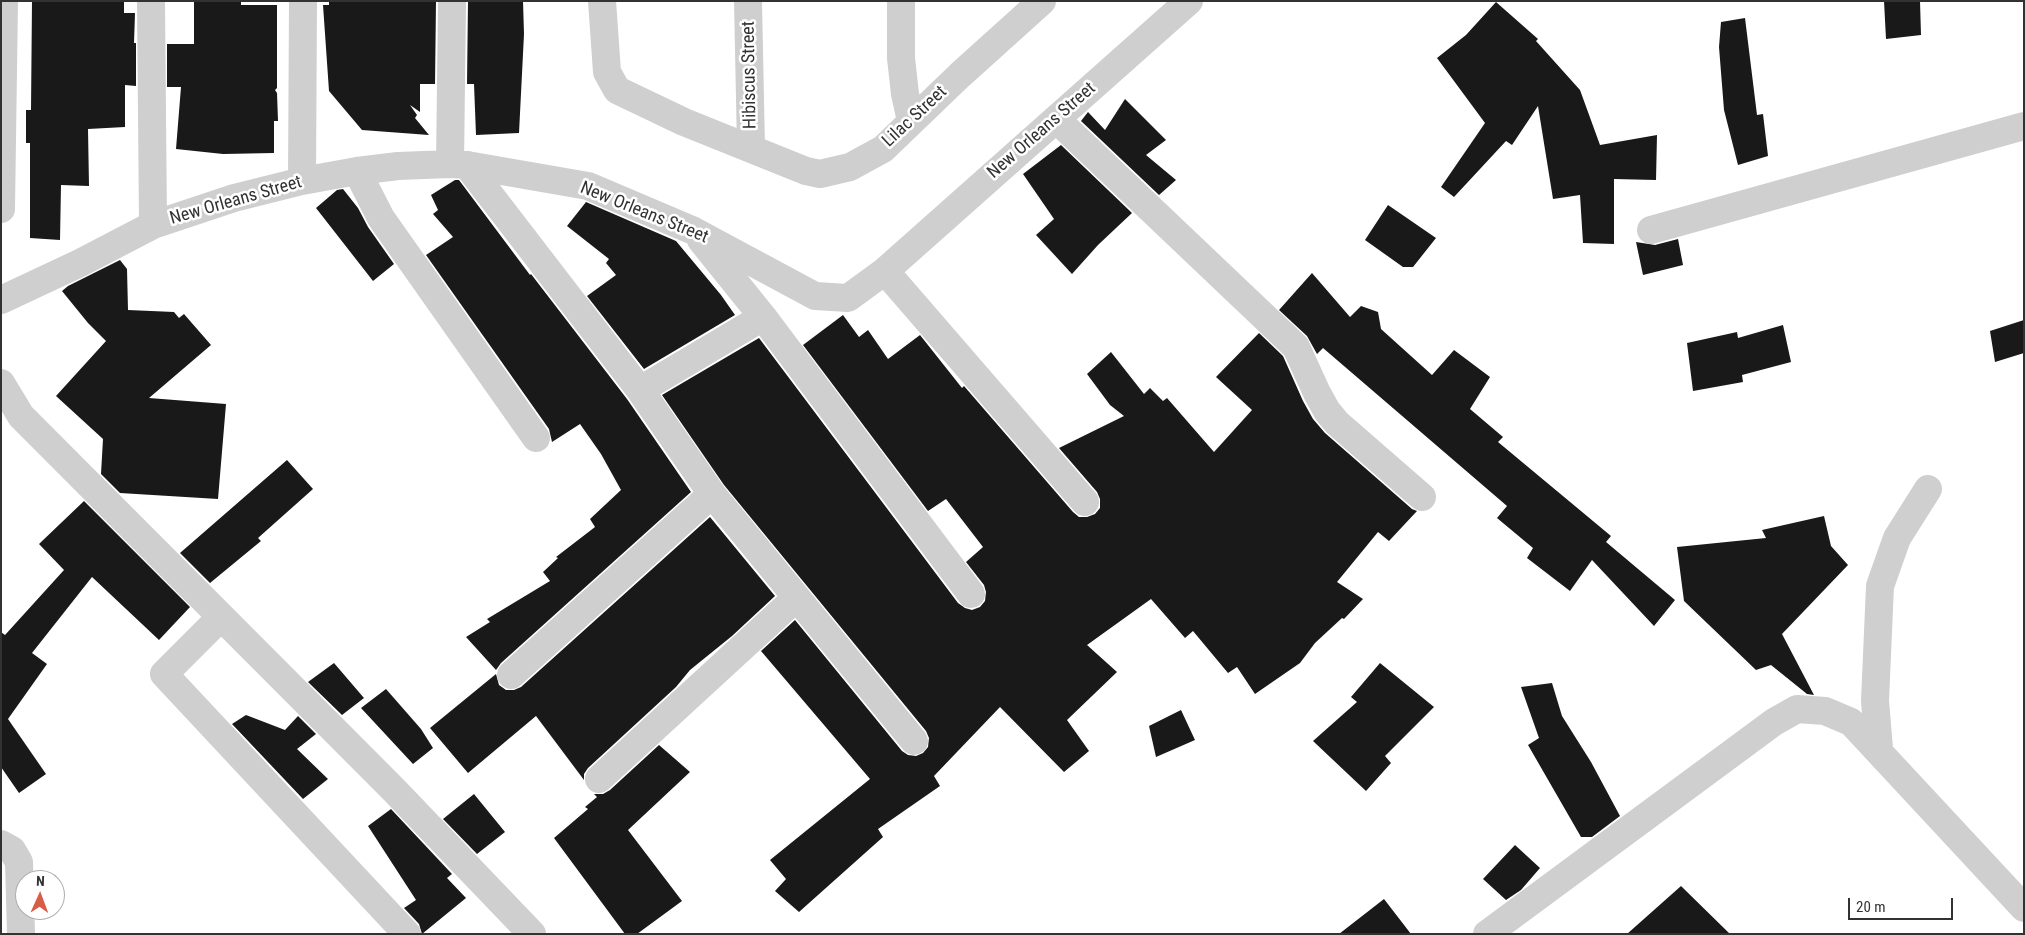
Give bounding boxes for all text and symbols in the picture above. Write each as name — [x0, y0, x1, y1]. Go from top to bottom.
street label: Hibiscus Street — [738, 21, 762, 129]
street label: New Orleans Street — [984, 78, 1100, 184]
street label: Lilac Street — [878, 82, 952, 152]
street label: New Orleans Street — [168, 172, 304, 230]
street label: New Orleans Street — [577, 177, 711, 249]
north arrow — [15, 870, 65, 920]
text: N — [36, 873, 45, 889]
scale bar — [1850, 888, 1955, 920]
text: 20 m — [1856, 898, 1886, 916]

